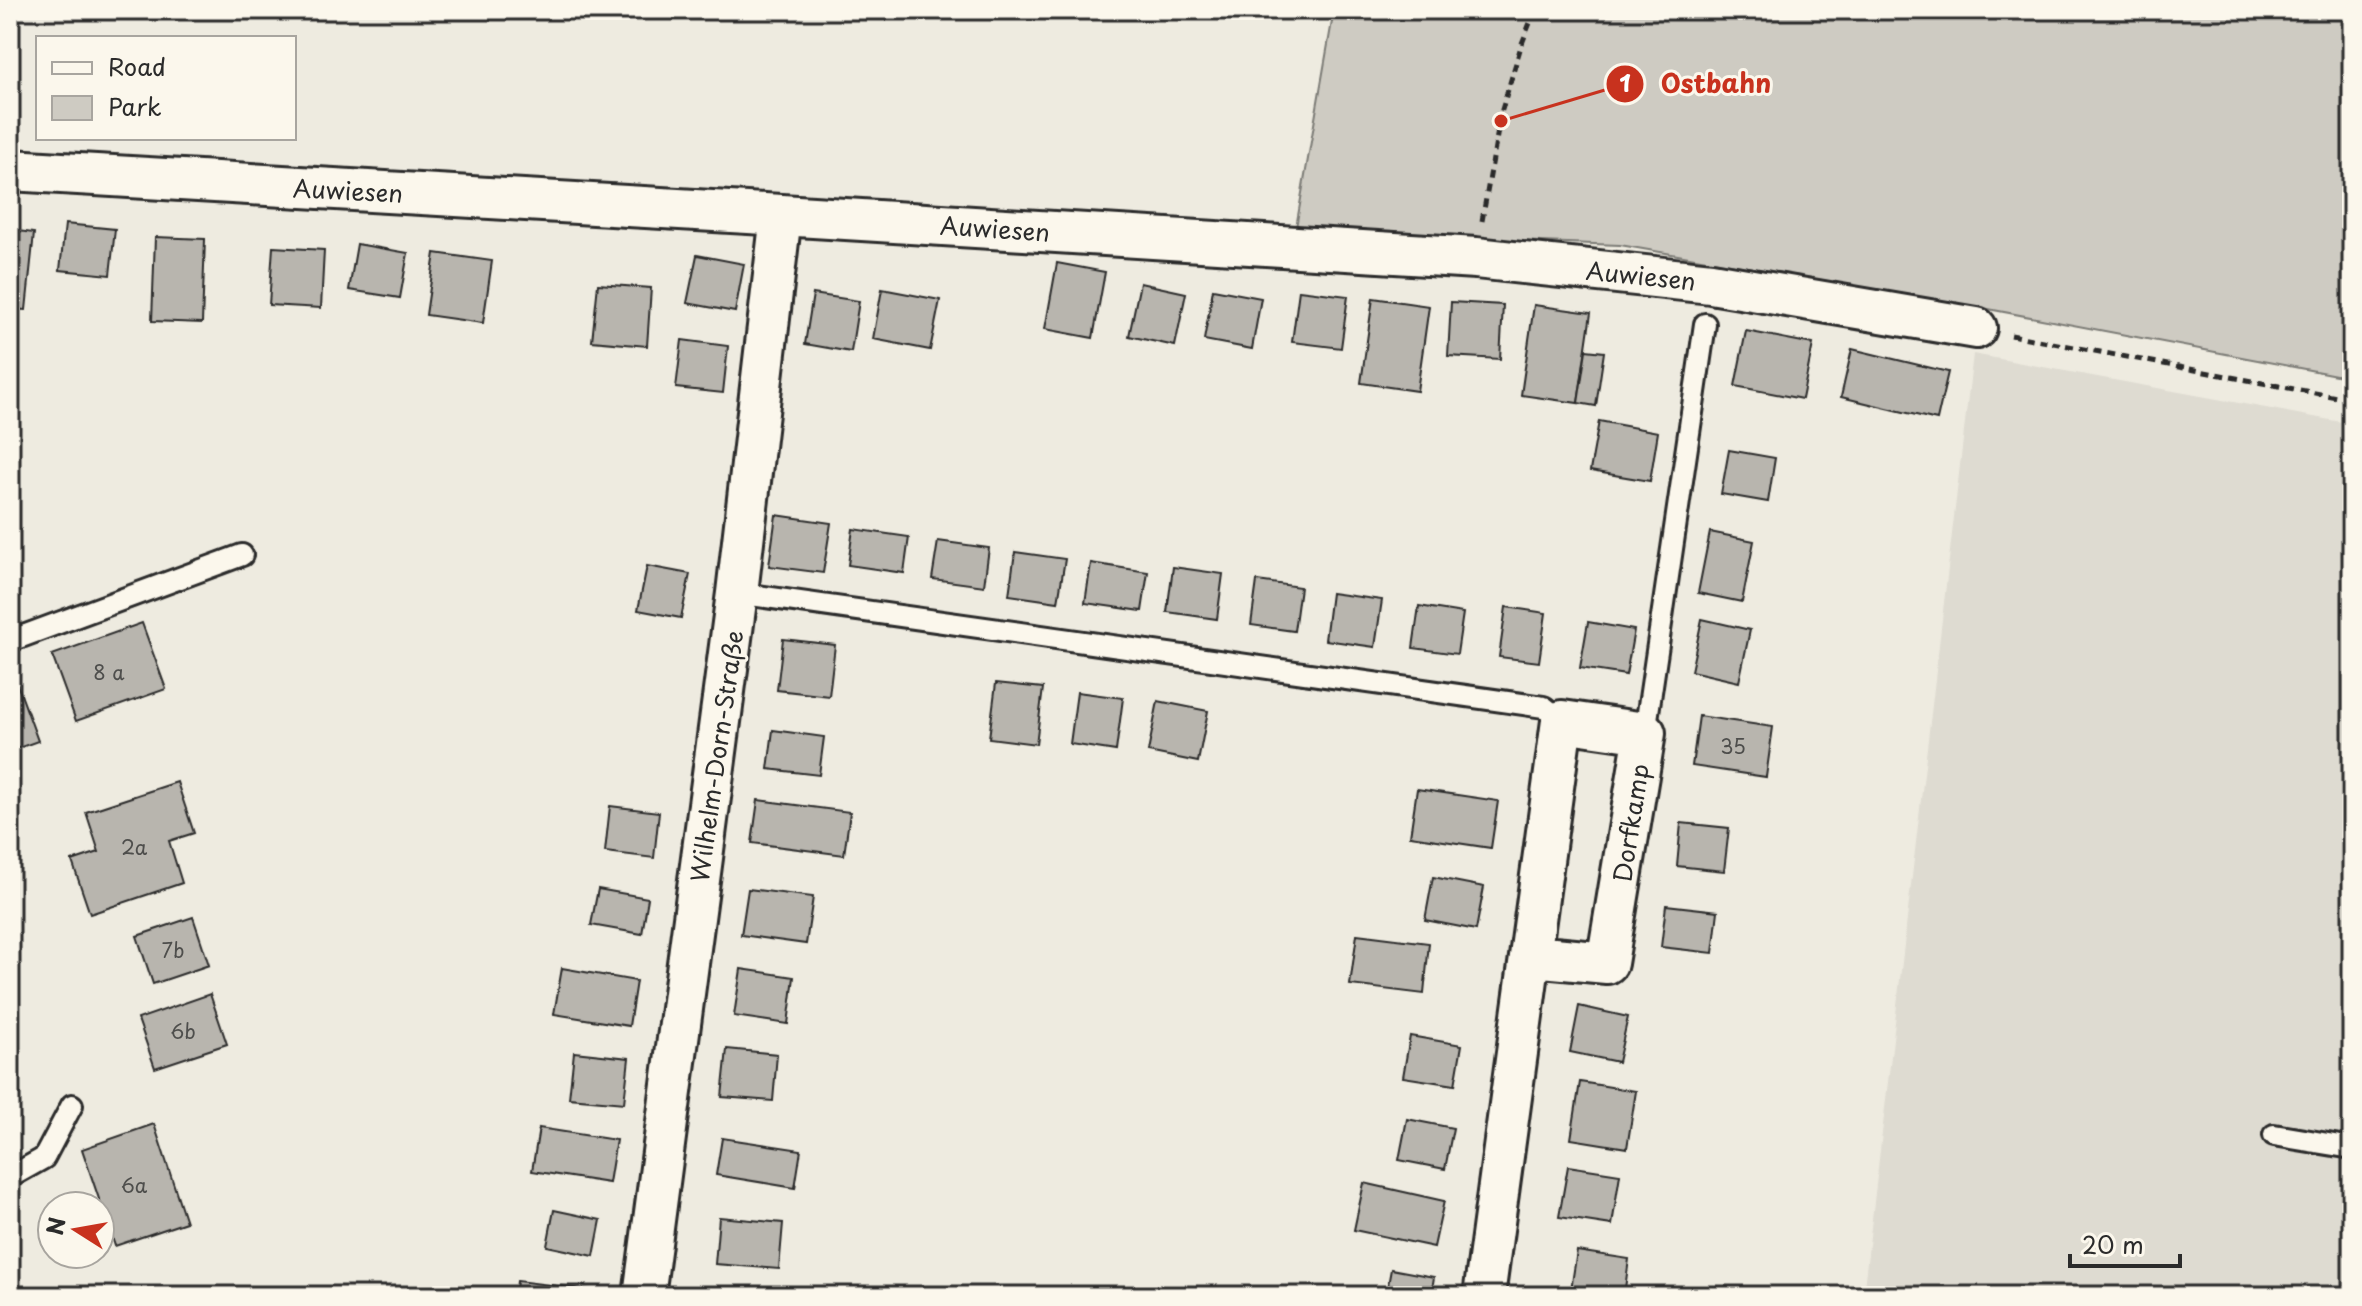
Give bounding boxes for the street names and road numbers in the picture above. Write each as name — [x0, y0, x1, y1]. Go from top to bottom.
street label: Auwiesen — [292, 169, 404, 211]
street label: Auwiesen — [939, 206, 1051, 250]
street label: Auwiesen — [1584, 251, 1698, 299]
street label: Wilhelm-Dorn-Straße — [681, 628, 751, 884]
street label: Dorfkamp — [1603, 761, 1657, 885]

